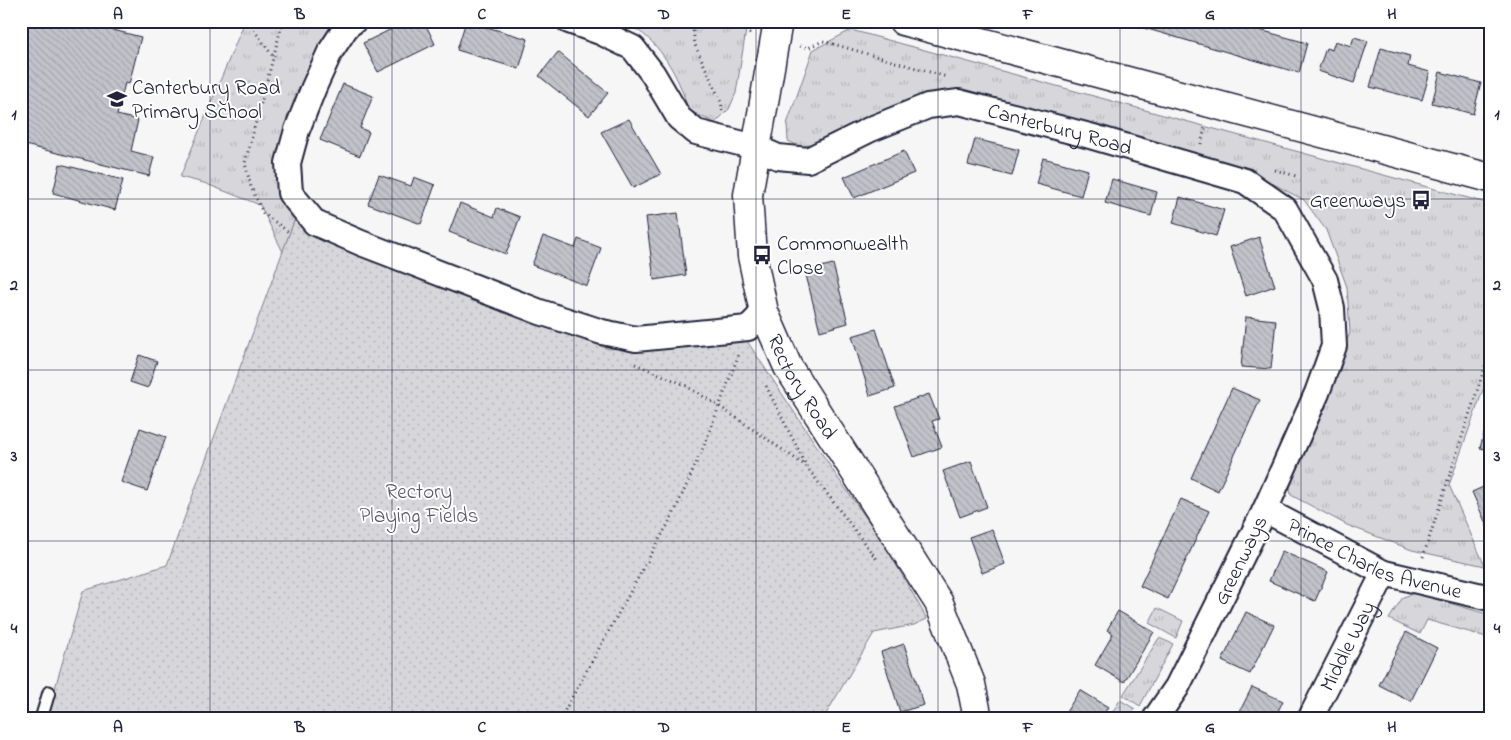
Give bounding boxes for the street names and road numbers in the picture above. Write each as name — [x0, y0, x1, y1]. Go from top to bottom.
street label: Canterbury Road — [984, 97, 1135, 164]
street label: Rectory Road — [759, 330, 844, 446]
street label: Greenways — [1207, 511, 1278, 612]
street label: Prince Charles Avenue — [1281, 511, 1465, 608]
street label: Middle Way — [1313, 596, 1386, 697]

